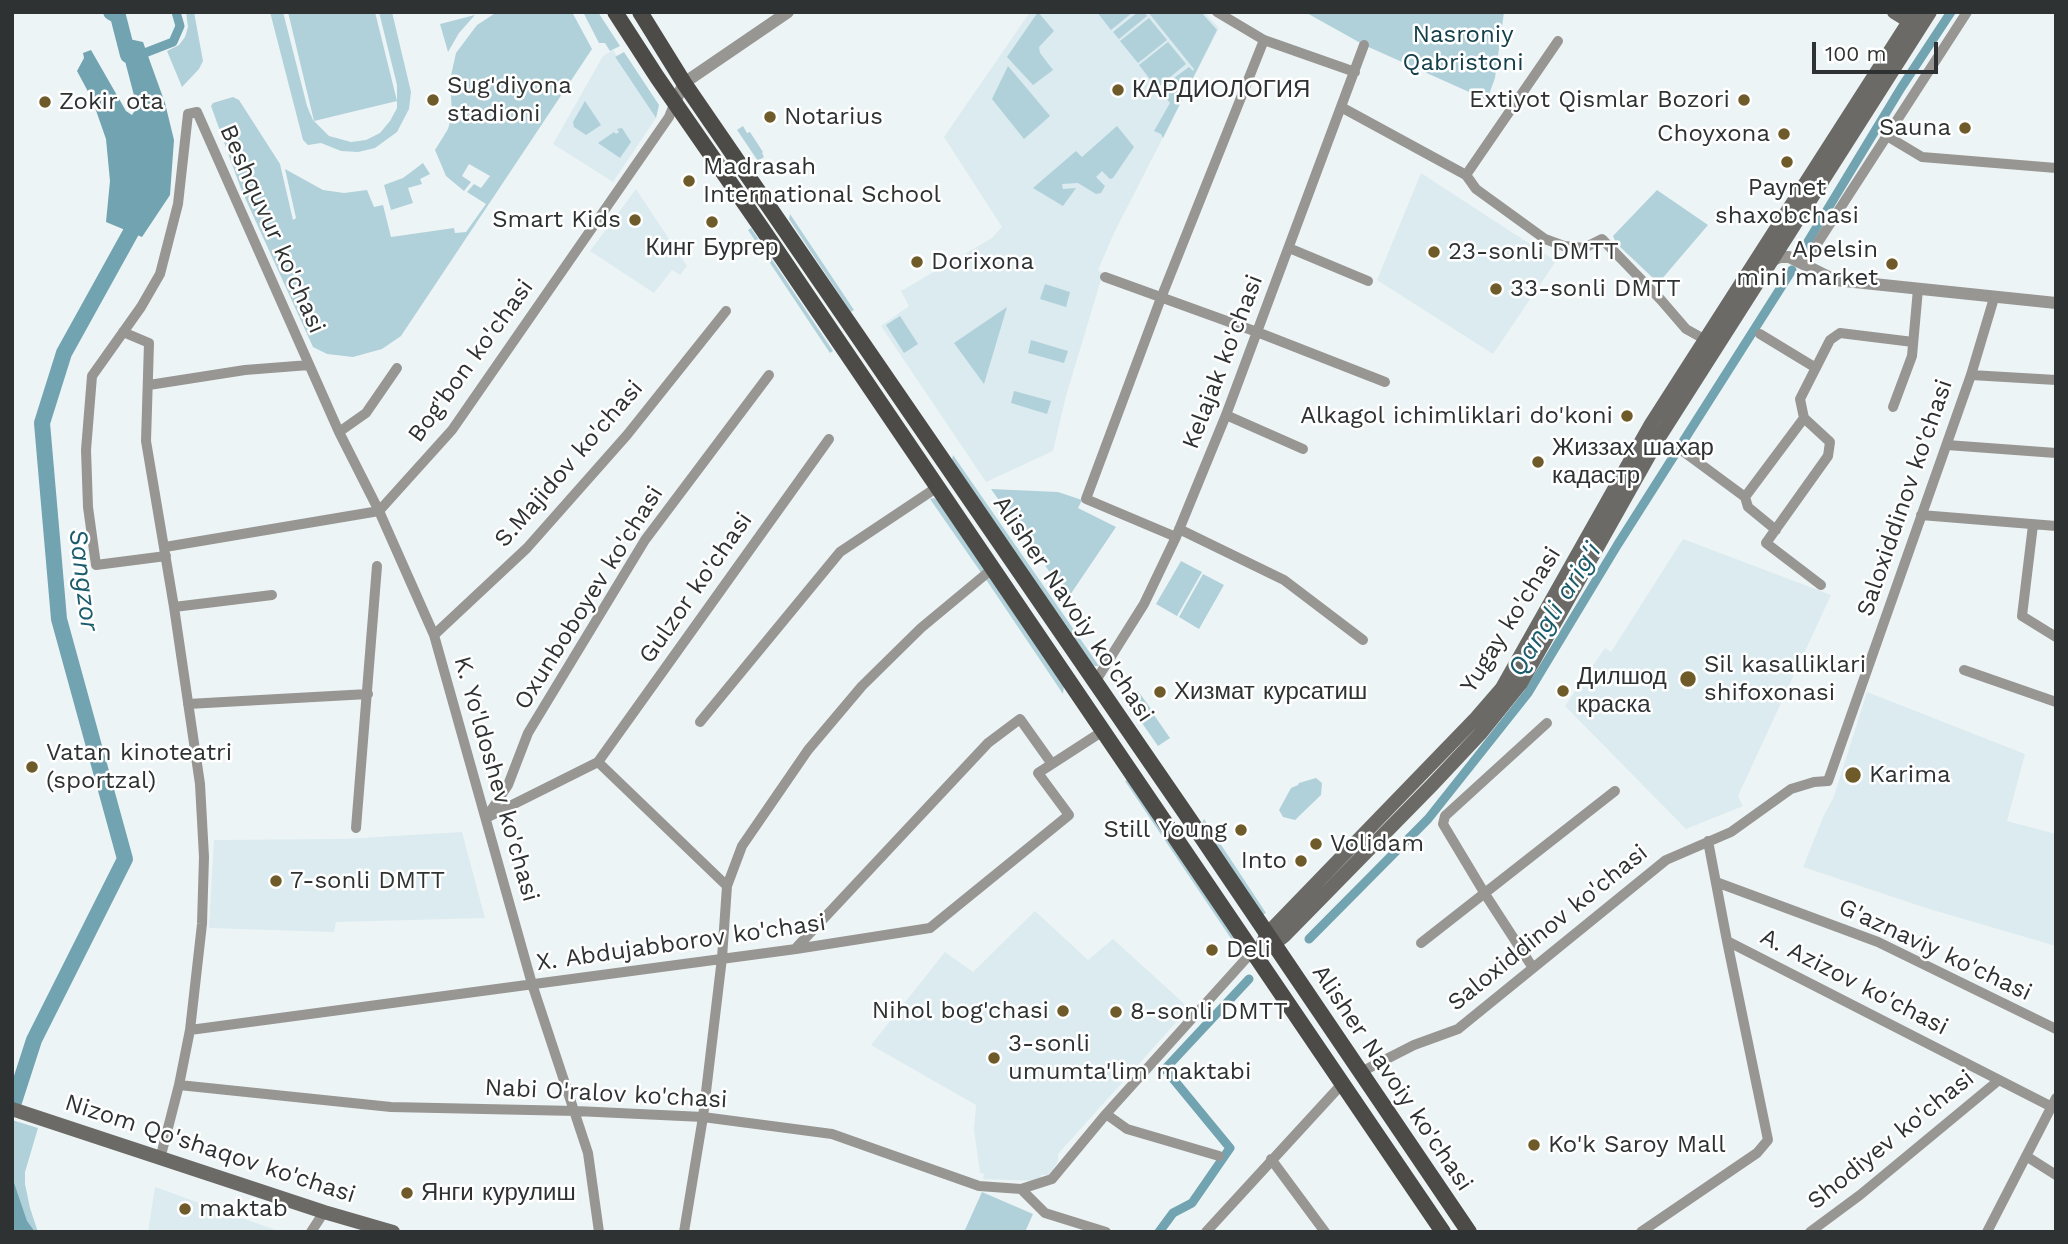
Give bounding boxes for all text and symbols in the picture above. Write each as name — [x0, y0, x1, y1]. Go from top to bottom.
park label: Nasroniy Qabristoni — [1402, 21, 1524, 77]
scale bar — [1816, 28, 1942, 72]
text: 100 m — [1825, 41, 1887, 66]
place label: Sug'diyona stadioni — [447, 72, 572, 128]
place label: КАРДИОЛОГИЯ — [1132, 76, 1310, 104]
marker: КАРДИОЛОГИЯ — [1110, 82, 1126, 98]
place label: Extiyot Qismlar Bozori — [1469, 86, 1730, 114]
place label: Zokir ota — [59, 88, 164, 116]
marker: Sug'diyona stadioni — [425, 92, 441, 108]
marker: Extiyot Qismlar Bozori — [1736, 92, 1752, 108]
marker: Zokir ota — [37, 94, 53, 110]
place label: Notarius — [784, 103, 883, 131]
marker: Notarius — [762, 109, 778, 125]
place label: Sauna — [1879, 114, 1951, 142]
street label: Beshquvur ko'chasi — [213, 120, 331, 338]
place label: Choyxona — [1657, 120, 1770, 148]
marker: Sauna — [1957, 120, 1973, 136]
marker: Choyxona — [1776, 126, 1792, 142]
place label: Madrasah International School — [703, 153, 941, 209]
marker: Paynet shaxobchasi — [1779, 154, 1795, 170]
marker: Madrasah International School — [681, 173, 697, 189]
place label: Paynet shaxobchasi — [1715, 174, 1859, 230]
place label: Smart Kids — [492, 206, 621, 234]
marker: Smart Kids — [627, 212, 643, 228]
marker: Кинг Бургер — [704, 214, 720, 230]
place label: Кинг Бургер — [646, 234, 778, 262]
place label: Apelsin mini market — [1736, 236, 1878, 292]
place label: 23-sonli DMTT — [1448, 238, 1619, 266]
marker: 23-sonli DMTT — [1426, 244, 1442, 260]
place label: Dorixona — [931, 248, 1034, 276]
marker: Dorixona — [909, 254, 925, 270]
marker: Apelsin mini market — [1884, 256, 1900, 272]
street label: Kelajak ko'chasi — [1177, 271, 1269, 453]
street label: Bog'bon ko'chasi — [402, 274, 540, 448]
place label: 33-sonli DMTT — [1510, 275, 1681, 303]
marker: 33-sonli DMTT — [1488, 281, 1504, 297]
street label: S.Majidov ko'chasi — [489, 375, 649, 553]
street label: Saloxiddinov ko'chasi — [1851, 376, 1959, 620]
place label: Alkagol ichimliklari do'koni — [1300, 402, 1613, 430]
marker: Alkagol ichimliklari do'koni — [1619, 408, 1635, 424]
place label: Жиззах шахар кадастр — [1552, 434, 1714, 490]
marker: Жиззах шахар кадастр — [1530, 454, 1546, 470]
street label: Oxunboboyev ko'chasi — [508, 481, 670, 715]
street label: Alisher Navoiy ko'chasi — [987, 490, 1159, 728]
street label: Gulzor ko'chasi — [633, 507, 759, 669]
water label: Sangzor — [61, 527, 105, 633]
water label: Qangli arig'i — [1502, 537, 1608, 683]
street label: Yugay ko'chasi — [1455, 542, 1567, 698]
place label: Sil kasalliklari shifoxonasi — [1704, 651, 1866, 707]
street label: K. Yo'ldoshev ko'chasi — [447, 653, 545, 905]
place label: Дилшод краска — [1577, 663, 1667, 719]
marker: Sil kasalliklari shifoxonasi — [1678, 669, 1698, 689]
place label: Хизмат курсатиш — [1174, 678, 1367, 706]
marker: Дилшод краска — [1555, 683, 1571, 699]
marker: Хизмат курсатиш — [1152, 684, 1168, 700]
place label: Vatan kinoteatri (sportzal) — [46, 739, 232, 795]
marker: Vatan kinoteatri (sportzal) — [24, 759, 40, 775]
place label: Karima — [1869, 761, 1951, 789]
marker: Karima — [1843, 765, 1863, 785]
place label: Still Young — [1103, 816, 1227, 844]
marker: Still Young — [1233, 822, 1249, 838]
place label: Volidam — [1330, 830, 1424, 858]
marker: Volidam — [1308, 836, 1324, 852]
street label: Saloxiddinov ko'chasi — [1442, 839, 1654, 1017]
place label: Into — [1241, 847, 1287, 875]
marker: Into — [1293, 853, 1309, 869]
place label: 7-sonli DMTT — [290, 867, 445, 895]
marker: 7-sonli DMTT — [268, 873, 284, 889]
street label: G'aznaviy ko'chasi — [1834, 893, 2036, 1007]
street label: X. Abdujabborov ko'chasi — [534, 908, 828, 978]
street label: A. Azizov ko'chasi — [1755, 922, 1953, 1042]
place label: Deli — [1226, 936, 1271, 964]
marker: Deli — [1204, 942, 1220, 958]
street label: Alisher Navoiy ko'chasi — [1306, 959, 1478, 1197]
place label: Nihol bog'chasi — [872, 997, 1049, 1025]
place label: 8-sonli DMTT — [1130, 998, 1288, 1026]
marker: Nihol bog'chasi — [1055, 1003, 1071, 1019]
marker: 8-sonli DMTT — [1108, 1004, 1124, 1020]
place label: 3-sonli umumta'lim maktabi — [1008, 1030, 1251, 1086]
marker: 3-sonli umumta'lim maktabi — [986, 1050, 1002, 1066]
street label: Shodiyev ko'chasi — [1802, 1064, 1980, 1216]
street label: Nabi O'ralov ko'chasi — [484, 1073, 728, 1115]
street label: Nizom Qo'shaqov ko'chasi — [61, 1088, 359, 1210]
place label: Ko'k Saroy Mall — [1548, 1131, 1725, 1159]
marker: Ko'k Saroy Mall — [1526, 1137, 1542, 1153]
place label: Янги курулиш — [421, 1179, 576, 1207]
marker: Янги курулиш — [399, 1185, 415, 1201]
place label: maktab — [199, 1195, 288, 1223]
marker: maktab — [177, 1201, 193, 1217]

